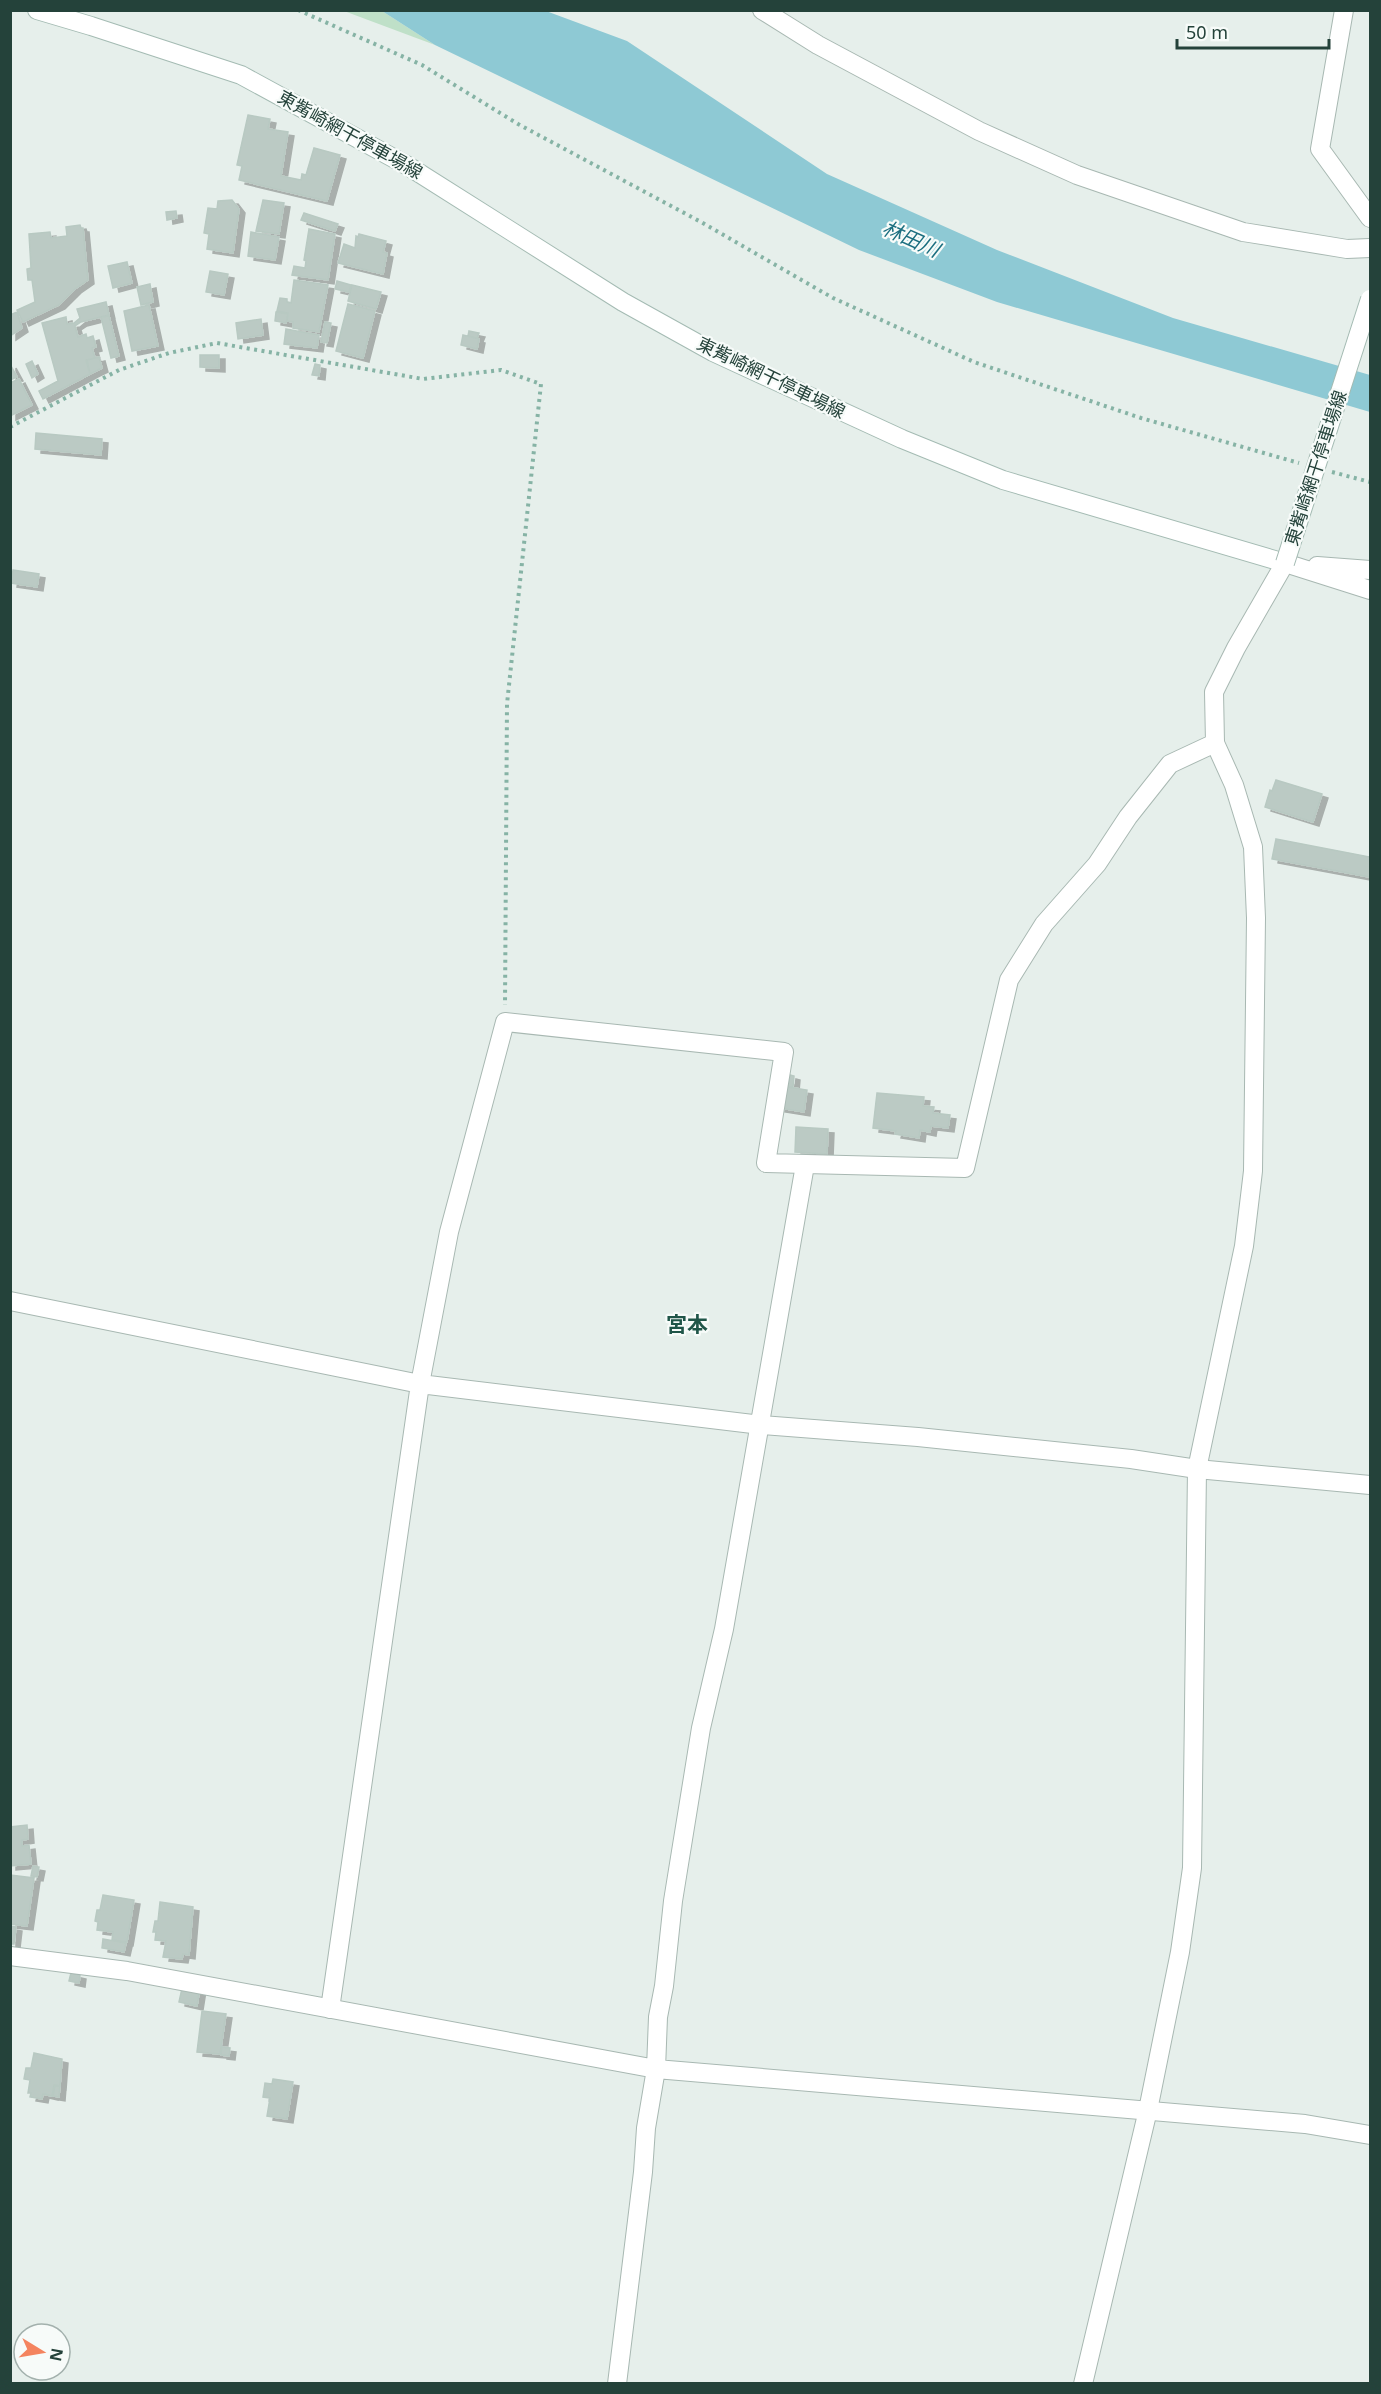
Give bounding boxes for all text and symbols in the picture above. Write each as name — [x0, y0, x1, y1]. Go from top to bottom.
scale bar — [1177, 12, 1328, 50]
text: 50 m — [1186, 20, 1228, 44]
street label: 東觜崎網干停車場線 — [274, 84, 427, 184]
water label: 林田川 — [878, 214, 946, 264]
street label: 東觜崎網干停車場線 — [693, 331, 850, 423]
street label: 東觜崎網干停車場線 — [1279, 387, 1351, 548]
district label: 宮本 — [666, 1310, 708, 1338]
north arrow — [12, 2322, 72, 2382]
text: N — [45, 2346, 69, 2363]

